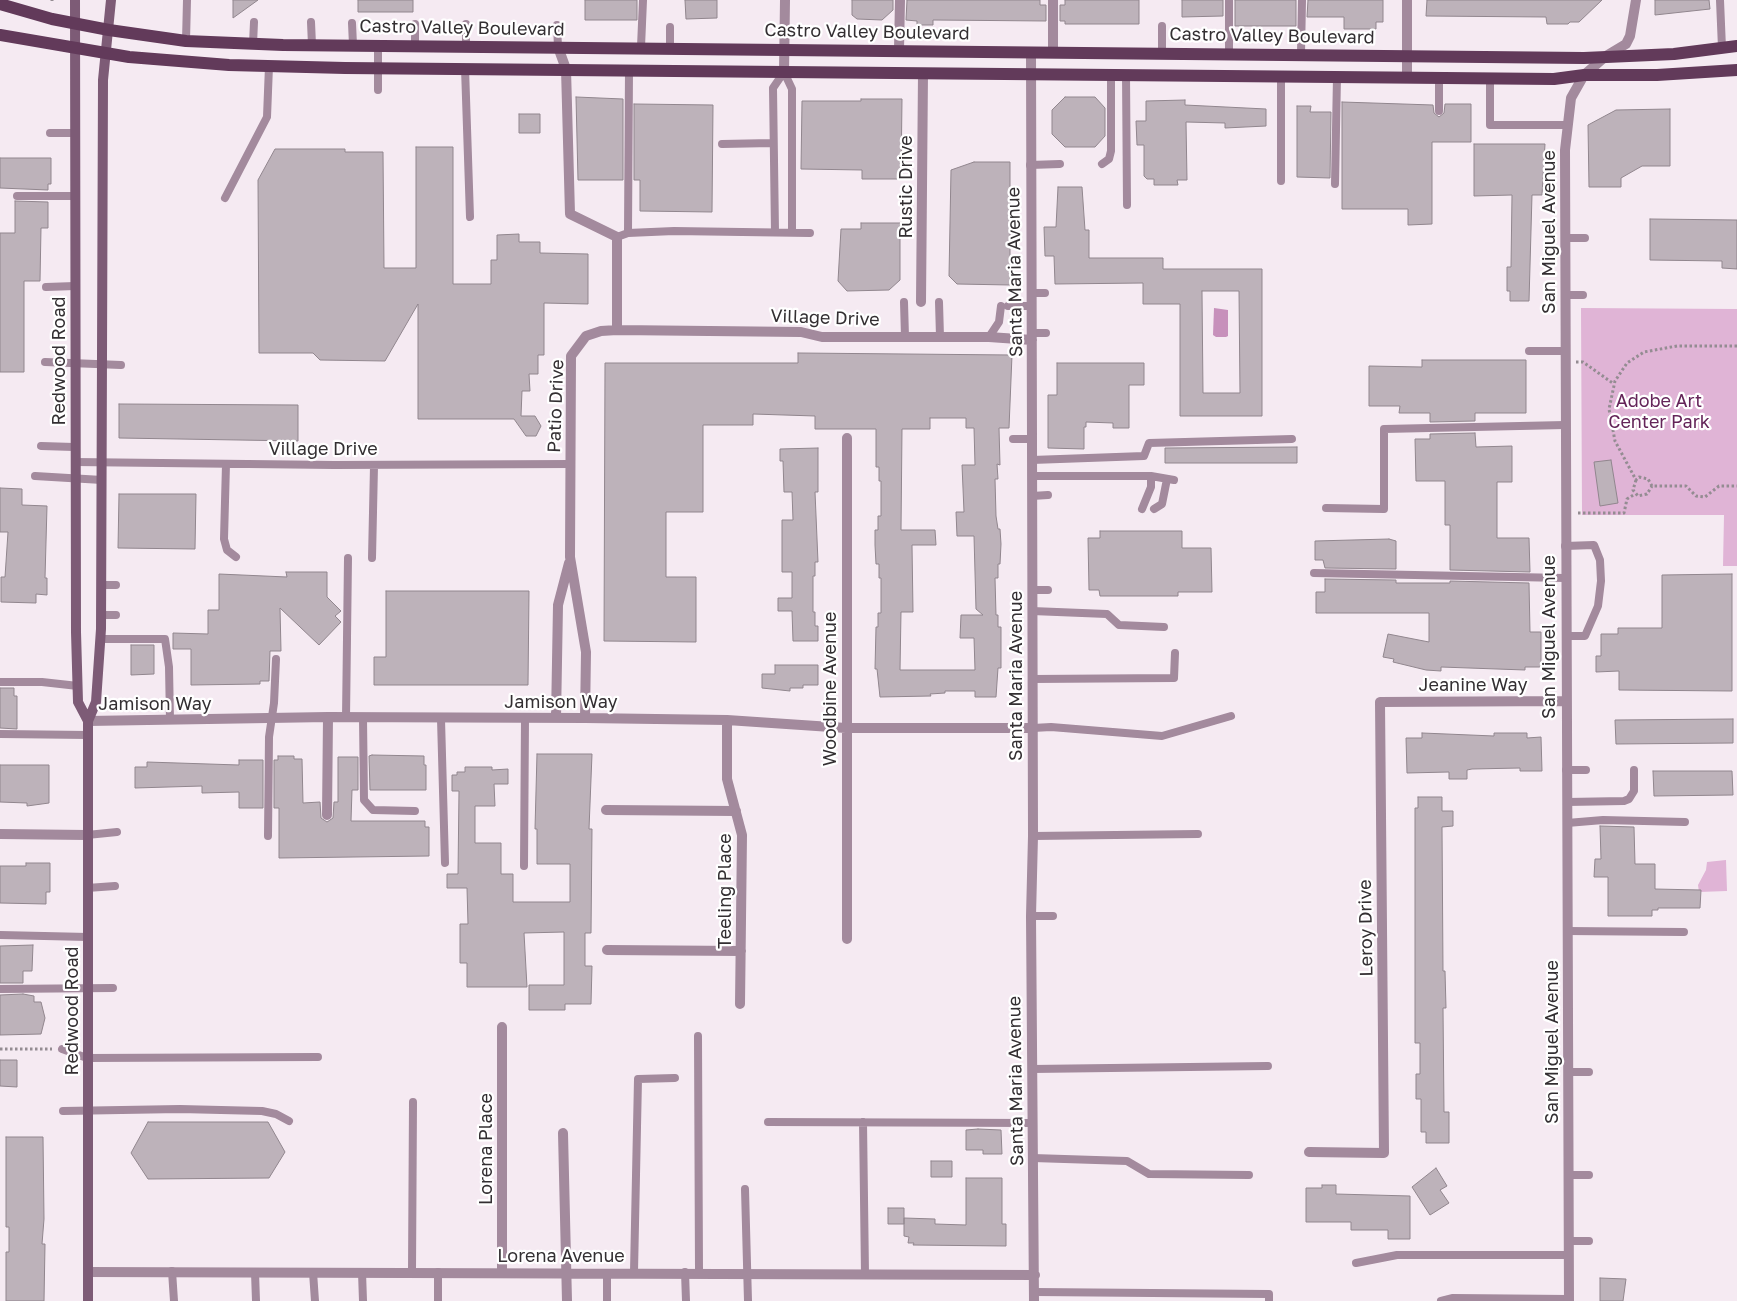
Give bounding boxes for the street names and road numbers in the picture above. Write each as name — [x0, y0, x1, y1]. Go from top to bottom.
street label: Castro Valley Boulevard — [359, 15, 565, 41]
street label: Castro Valley Boulevard — [764, 19, 970, 45]
street label: Castro Valley Boulevard — [1169, 23, 1375, 49]
street label: Rustic Drive — [895, 135, 917, 239]
street label: San Miguel Avenue — [1538, 150, 1560, 314]
street label: Santa Maria Avenue — [1003, 187, 1027, 357]
street label: Redwood Road — [48, 296, 70, 426]
street label: Village Drive — [770, 305, 880, 331]
street label: Patio Drive — [544, 359, 568, 453]
street label: Village Drive — [268, 438, 378, 460]
street label: San Miguel Avenue — [1538, 555, 1560, 719]
street label: Santa Maria Avenue — [1005, 591, 1027, 761]
street label: Woodbine Avenue — [819, 612, 841, 766]
street label: Jeanine Way — [1419, 674, 1527, 696]
street label: Jamison Way — [504, 691, 618, 713]
street label: Jamison Way — [98, 693, 212, 715]
street label: Teeling Place — [714, 833, 736, 949]
street label: Leroy Drive — [1354, 879, 1378, 977]
street label: Redwood Road — [61, 946, 83, 1076]
street label: San Miguel Avenue — [1541, 960, 1563, 1124]
street label: Santa Maria Avenue — [1004, 996, 1028, 1166]
street label: Lorena Place — [475, 1093, 497, 1205]
street label: Lorena Avenue — [497, 1245, 625, 1267]

